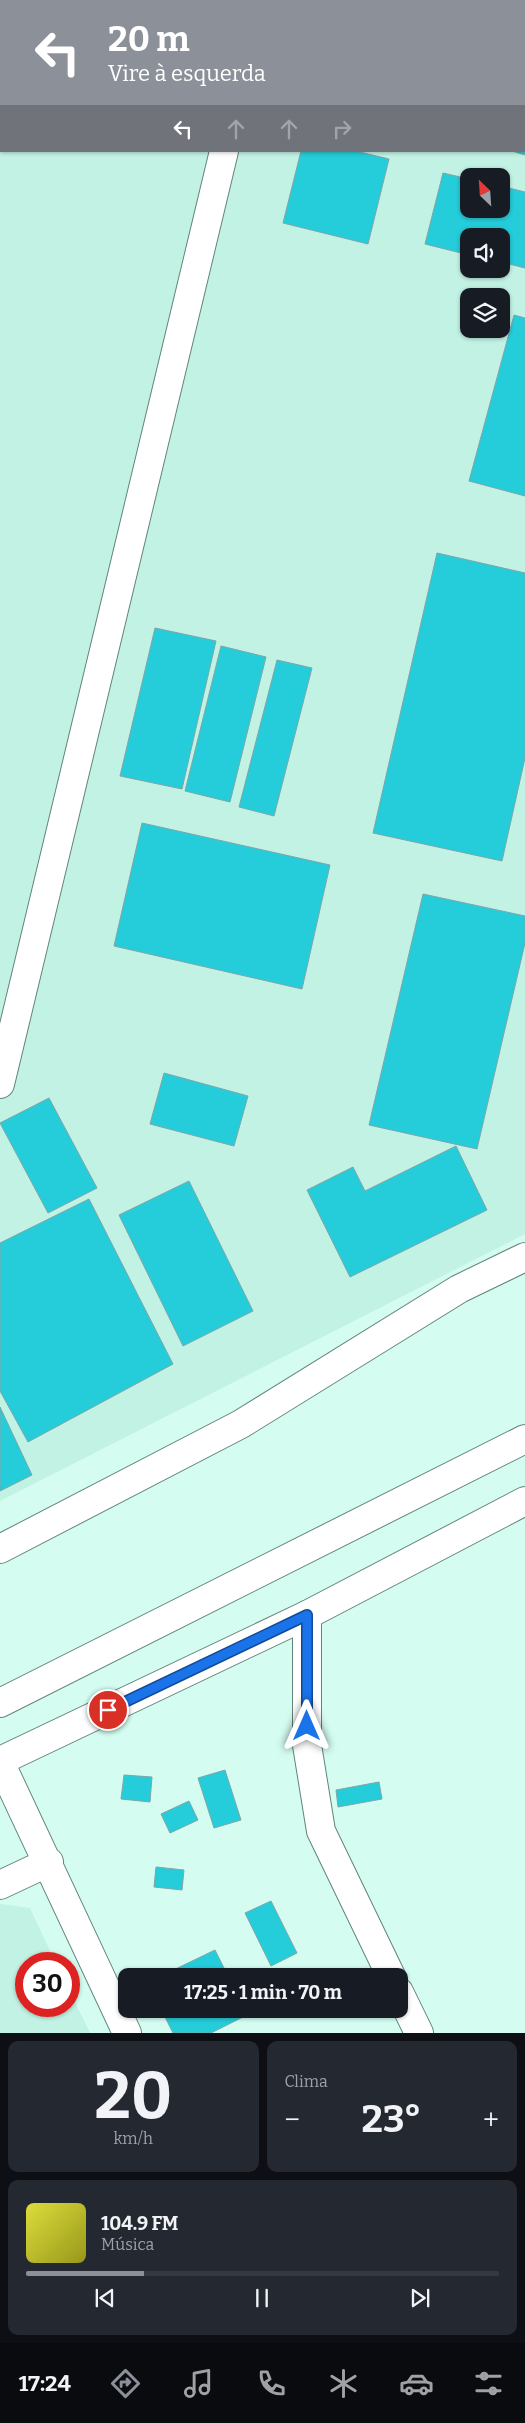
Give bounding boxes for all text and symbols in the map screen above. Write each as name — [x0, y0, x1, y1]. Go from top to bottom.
text: 20 m — [108, 18, 190, 60]
icon: left — [25, 20, 90, 85]
text: Vire à esquerda — [108, 60, 266, 87]
icon: left — [169, 115, 197, 143]
icon: ahead — [222, 115, 250, 143]
icon: ahead — [275, 115, 303, 143]
icon: right — [328, 115, 356, 143]
north arrow — [460, 168, 510, 218]
map controls — [460, 168, 510, 338]
button: sound — [460, 228, 510, 278]
button: layers — [460, 288, 510, 338]
pin — [87, 1689, 129, 1731]
icon: arrive — [94, 1696, 122, 1724]
position arrow — [280, 1699, 332, 1751]
speed limit sign: 30 — [15, 1952, 80, 2017]
text: 17:25 · 1 min · 70 m — [184, 1981, 342, 2004]
text: 20 — [94, 2057, 172, 2135]
text: Clima — [285, 2072, 328, 2091]
text: 23° — [361, 2096, 421, 2142]
text: − — [285, 2103, 300, 2136]
text: + — [483, 2103, 499, 2136]
text: km/h — [113, 2129, 153, 2148]
text: 104.9 FM — [101, 2212, 178, 2235]
text: Música — [101, 2235, 154, 2254]
icon: previous — [91, 2284, 119, 2312]
icon: pause — [248, 2284, 276, 2312]
icon: next — [406, 2284, 434, 2312]
icon: directions — [108, 2366, 143, 2401]
icon: music — [181, 2366, 216, 2401]
icon: phone — [254, 2366, 289, 2401]
icon: climate — [326, 2366, 361, 2401]
icon: car — [399, 2366, 434, 2401]
icon: filters — [471, 2366, 506, 2401]
text: 17:24 — [19, 2370, 71, 2397]

